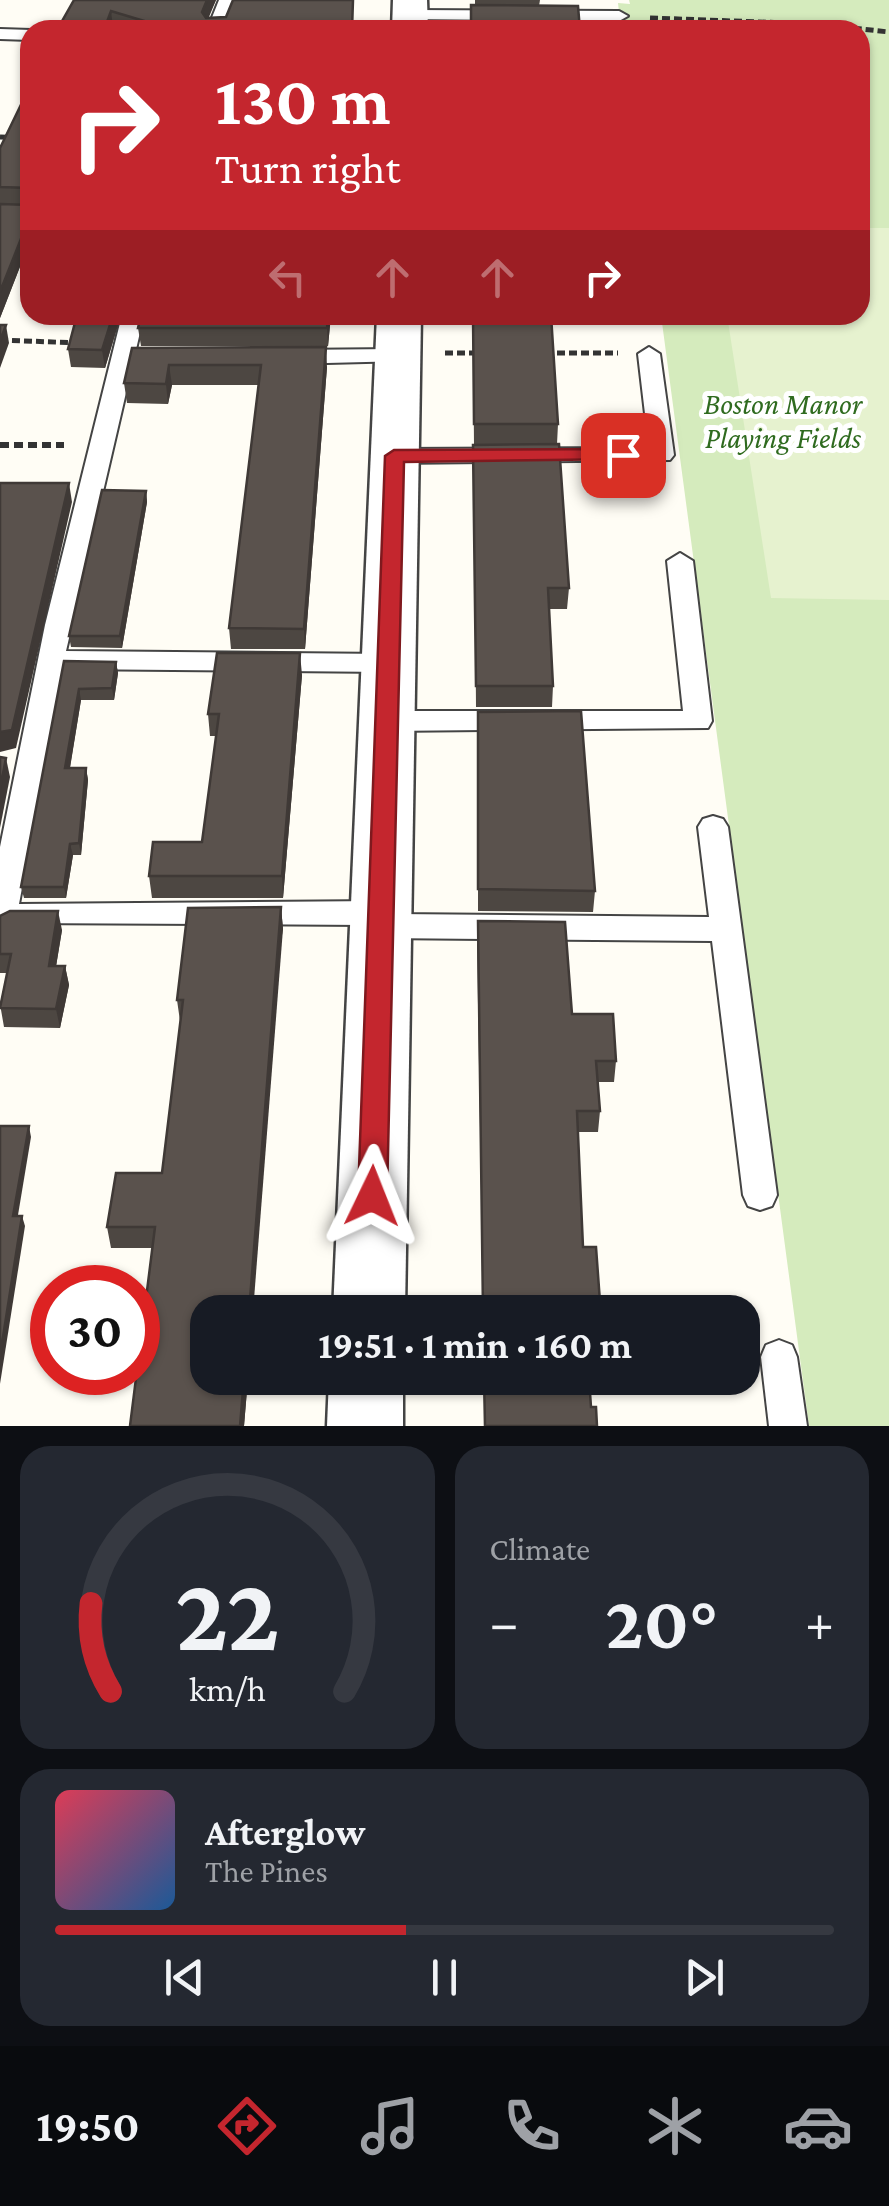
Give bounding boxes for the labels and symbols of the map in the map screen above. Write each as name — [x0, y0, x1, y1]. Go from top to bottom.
park label: Boston Manor Playing Fields — [704, 387, 864, 455]
pin — [581, 413, 666, 498]
position arrow — [320, 1144, 424, 1248]
speed limit sign: 30 — [30, 1265, 160, 1395]

